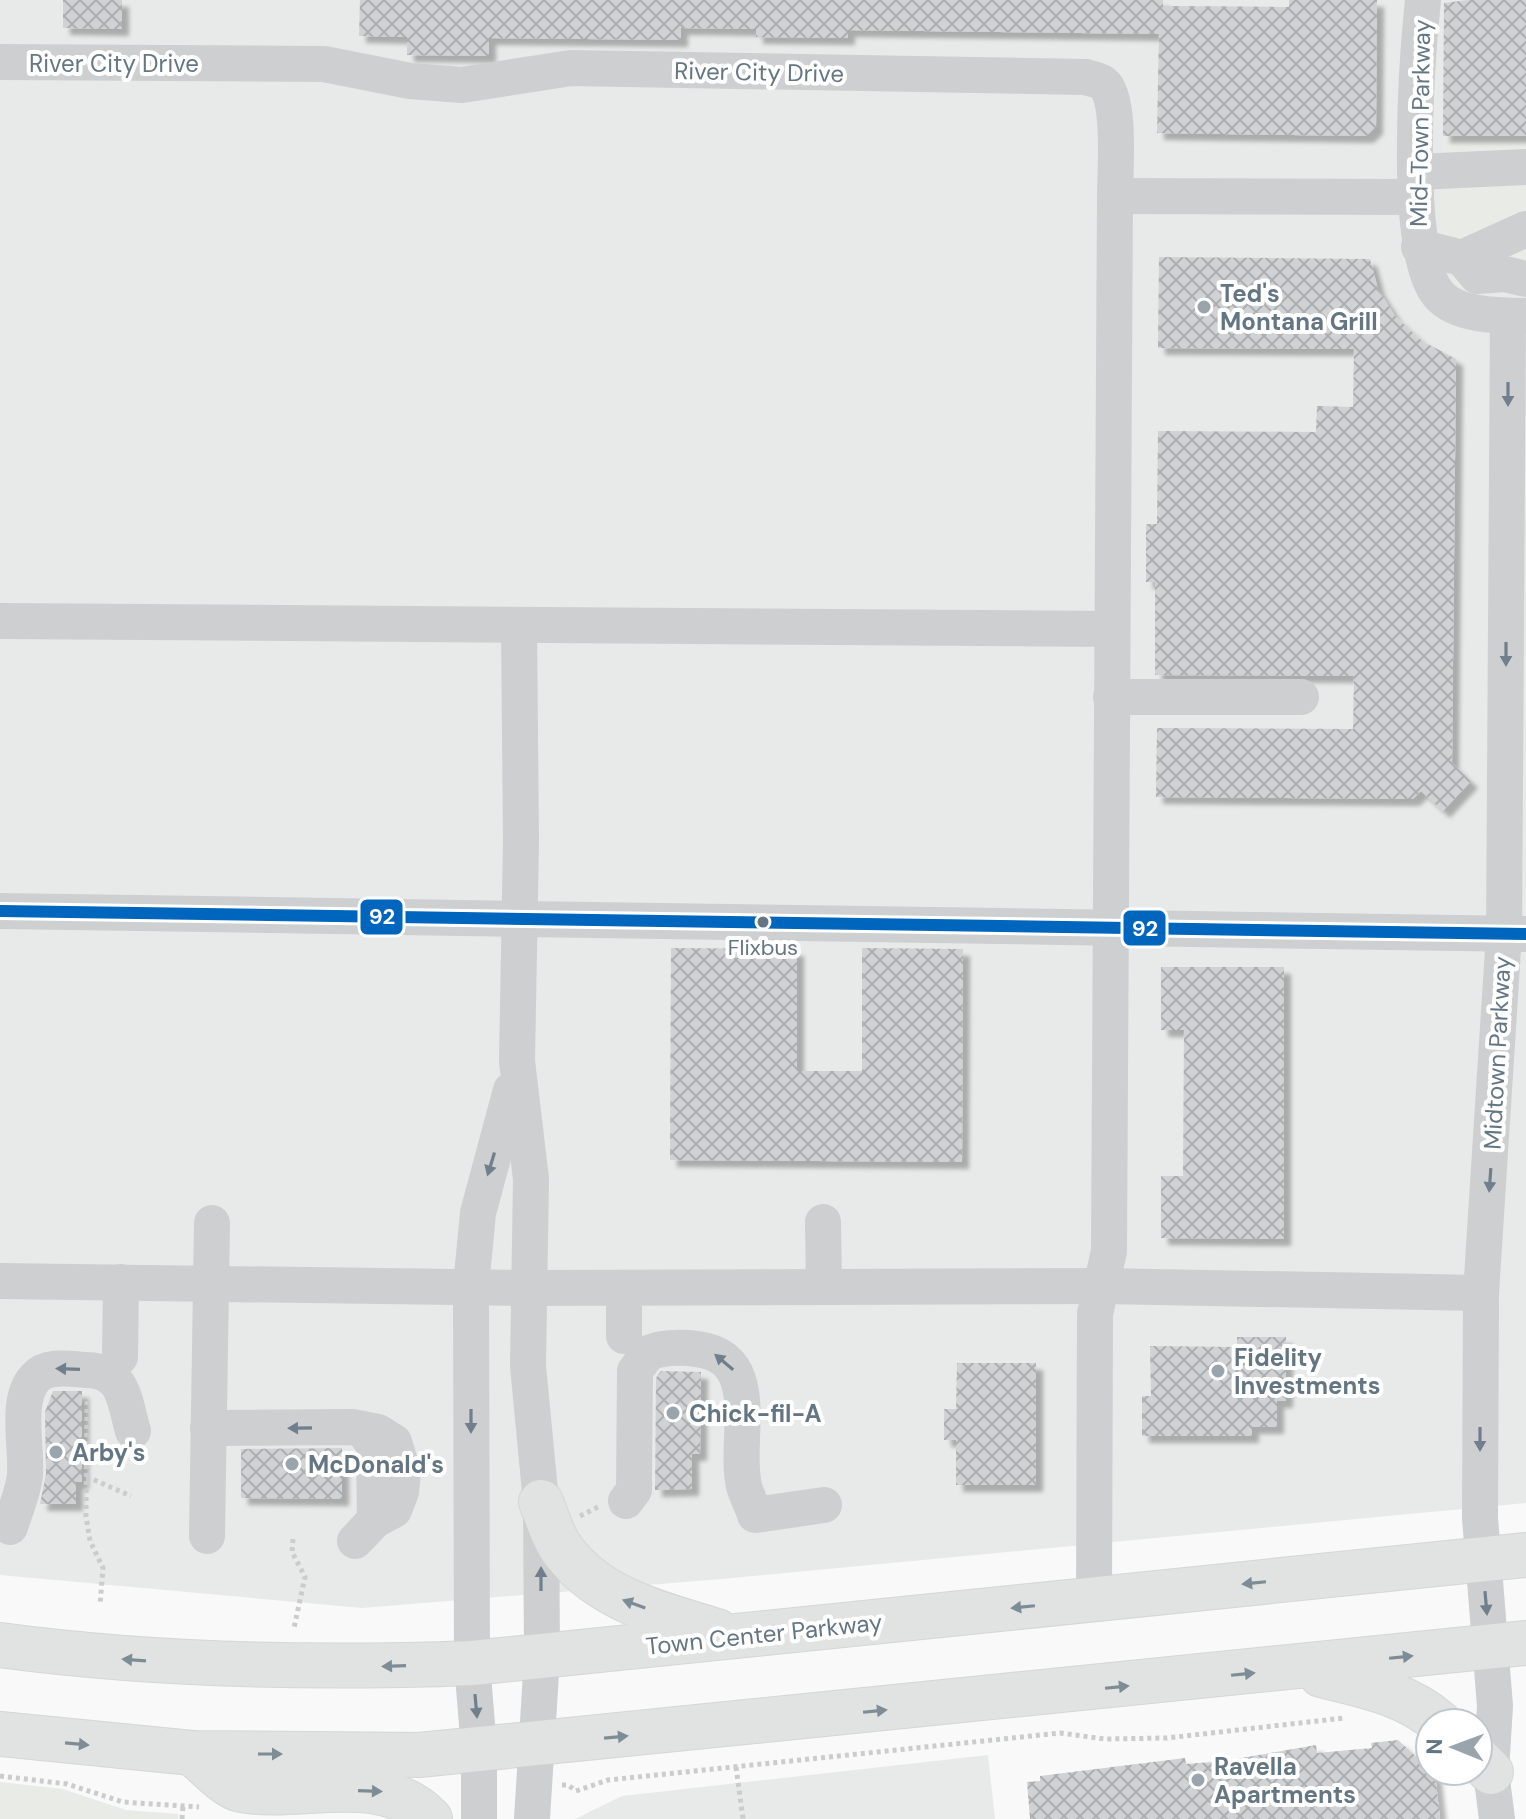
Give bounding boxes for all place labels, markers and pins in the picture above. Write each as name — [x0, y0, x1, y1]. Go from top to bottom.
place label: Ted's Montana Grill — [1220, 278, 1378, 337]
marker: Ted's Montana Grill — [1195, 298, 1213, 316]
marker: Flixbus — [755, 914, 771, 930]
place label: Flixbus — [728, 933, 798, 962]
place label: Fidelity Investments — [1234, 1342, 1381, 1401]
marker: Fidelity Investments — [1209, 1362, 1227, 1380]
place label: Chick-fil-A — [689, 1398, 822, 1429]
marker: Chick-fil-A — [664, 1404, 682, 1422]
place label: Arby's — [72, 1437, 145, 1468]
marker: Arby's — [47, 1443, 65, 1461]
place label: McDonald's — [308, 1449, 444, 1480]
marker: McDonald's — [283, 1455, 301, 1473]
place label: Ravella Apartments — [1214, 1751, 1356, 1810]
marker: Ravella Apartments — [1189, 1771, 1207, 1789]

